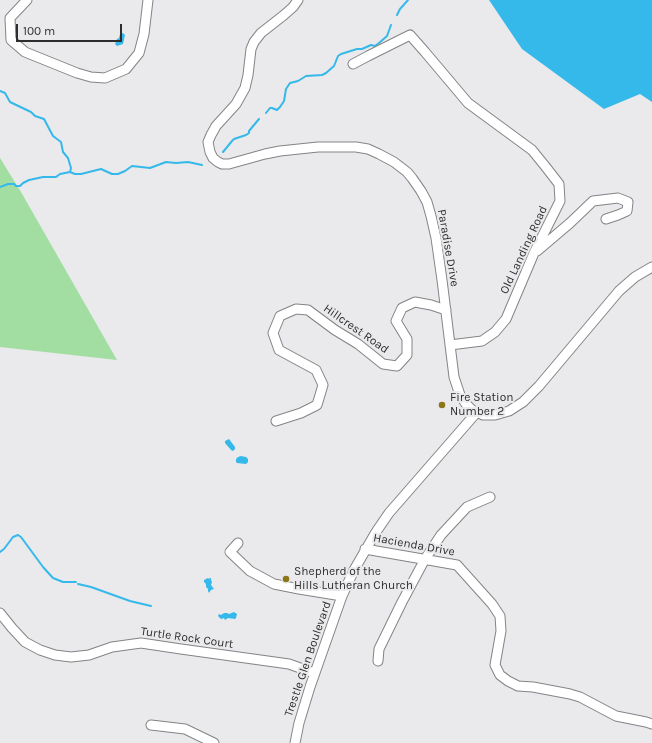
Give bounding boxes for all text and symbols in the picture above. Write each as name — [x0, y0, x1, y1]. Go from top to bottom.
scale bar — [18, 16, 124, 42]
text: 100 m — [23, 24, 55, 38]
street label: Old Landing Road — [497, 204, 551, 296]
street label: Paradise Drive — [434, 208, 462, 288]
street label: Hillcrest Road — [321, 301, 391, 357]
place label: Fire Station Number 2 — [450, 391, 513, 419]
marker: Fire Station Number 2 — [437, 400, 447, 410]
street label: Hacienda Drive — [372, 531, 456, 559]
place label: Shepherd of the Hills Lutheran Church — [294, 565, 413, 593]
marker: Shepherd of the Hills Lutheran Church — [281, 574, 291, 584]
street label: Trestle Glen Boulevard — [281, 599, 335, 719]
street label: Turtle Rock Court — [140, 624, 234, 652]

